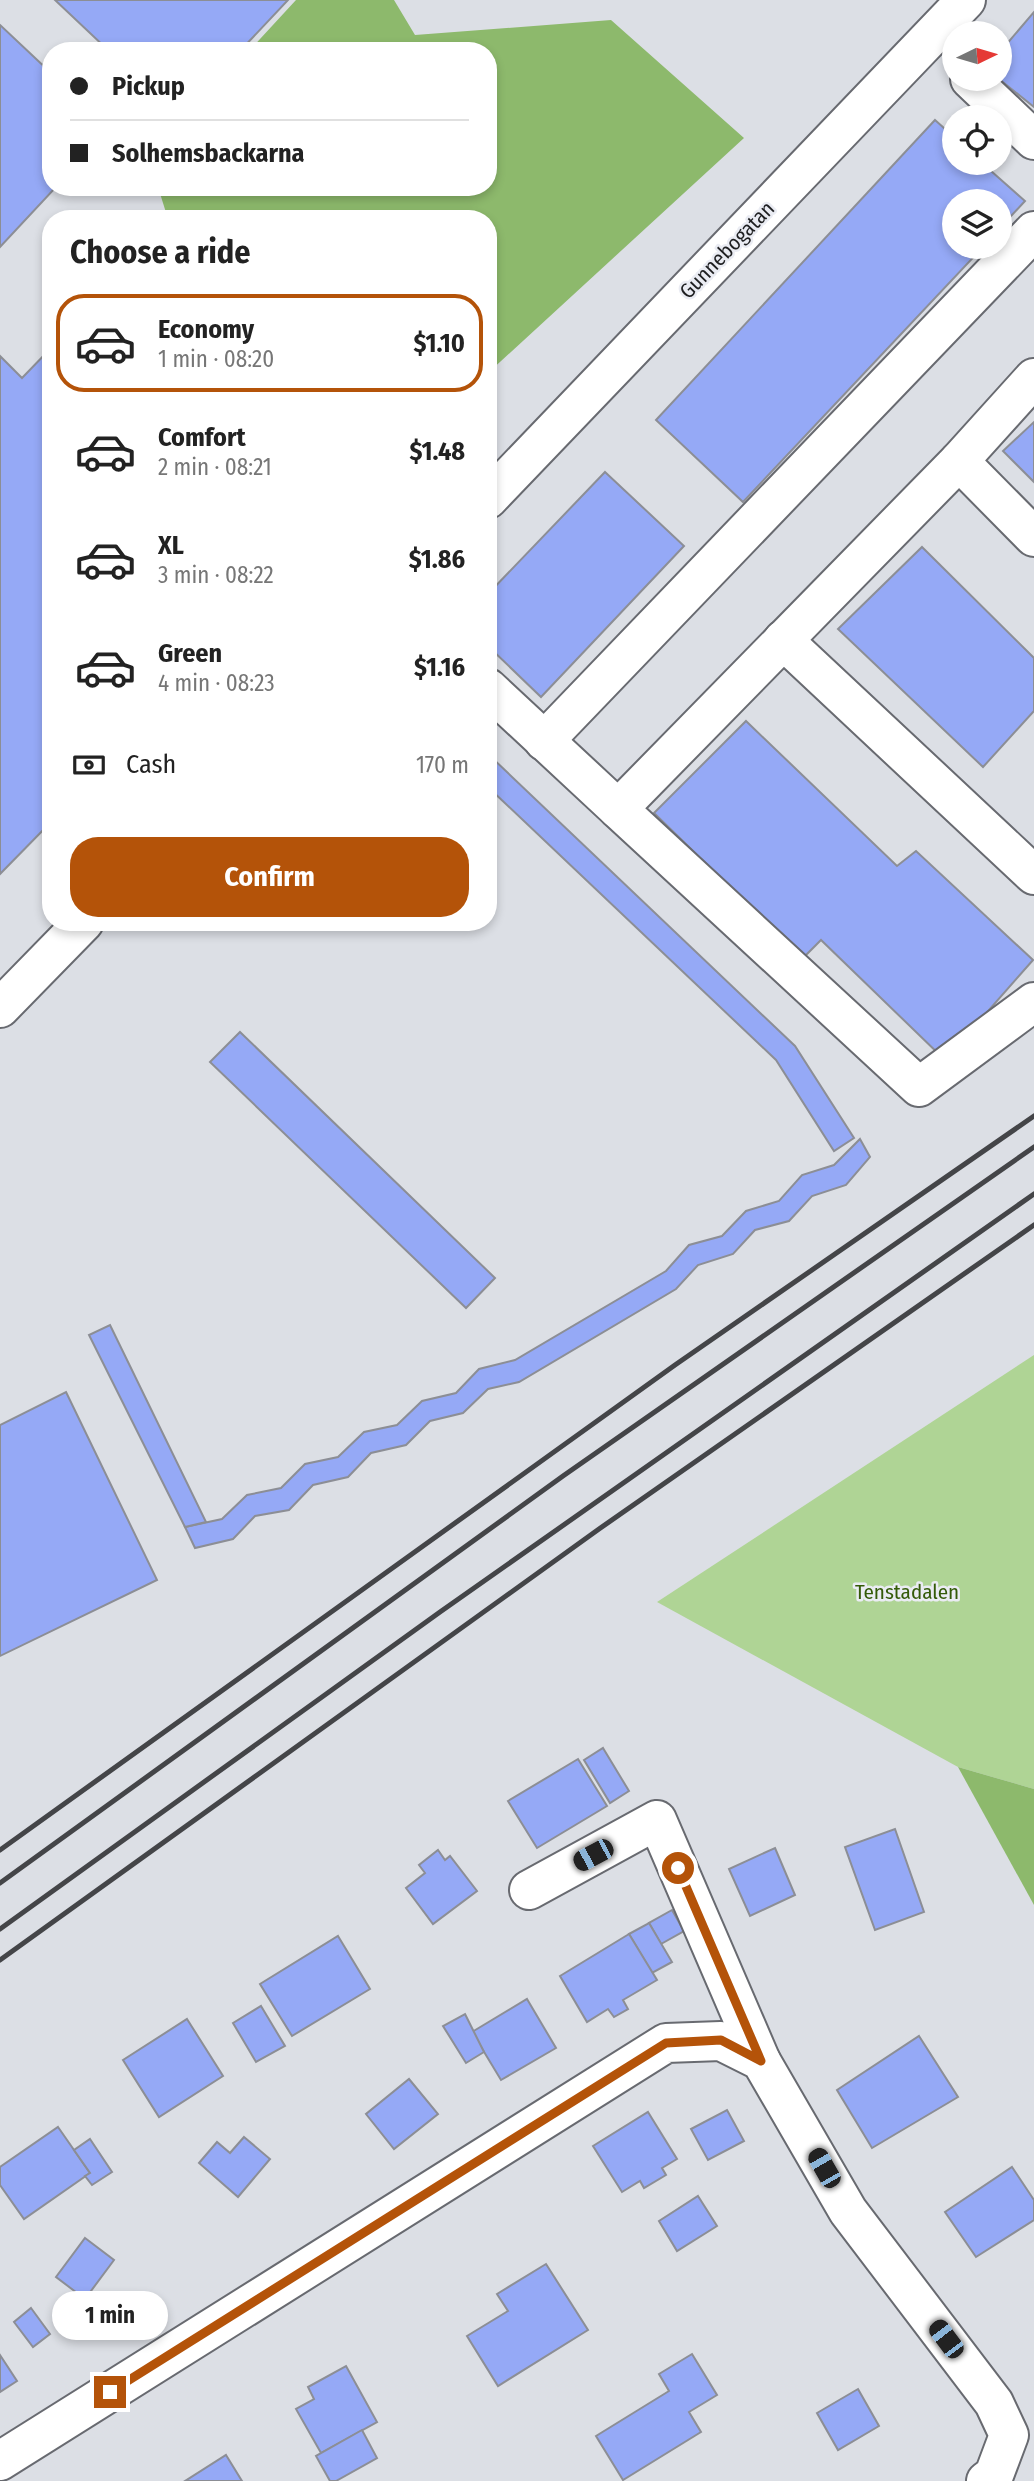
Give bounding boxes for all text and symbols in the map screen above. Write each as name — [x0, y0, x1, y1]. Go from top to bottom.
north arrow — [942, 21, 1012, 91]
map controls — [942, 21, 1012, 259]
text: Pickup — [112, 71, 185, 102]
button: locate — [942, 105, 1012, 175]
text: Solhemsbackarna — [112, 138, 305, 169]
button: layers — [942, 189, 1012, 259]
street label: Gunnebogatan — [674, 196, 780, 304]
text: Choose a ride — [70, 233, 251, 271]
icon: car — [74, 312, 137, 375]
text: Economy — [158, 314, 254, 345]
text: $1.10 — [413, 328, 465, 359]
text: 1 min · 08:20 — [158, 345, 274, 373]
icon: car — [74, 420, 137, 483]
text: Comfort — [158, 422, 246, 453]
text: $1.48 — [410, 436, 465, 467]
text: 2 min · 08:21 — [158, 453, 272, 481]
icon: car — [74, 528, 137, 591]
text: XL — [158, 530, 184, 561]
text: $1.86 — [409, 544, 465, 575]
text: 3 min · 08:22 — [158, 561, 274, 589]
icon: car — [74, 636, 137, 699]
text: Green — [158, 638, 222, 669]
text: $1.16 — [414, 652, 465, 683]
text: 4 min · 08:23 — [158, 669, 275, 697]
icon: cash — [70, 746, 108, 784]
text: Cash — [126, 749, 176, 780]
text: 170 m — [416, 751, 469, 779]
button: Confirm — [70, 837, 469, 917]
park label: Tenstadalen — [855, 1579, 959, 1605]
car — [570, 1836, 617, 1874]
route start — [662, 1852, 694, 1884]
car — [805, 2145, 844, 2191]
callout: 1 min — [52, 2290, 168, 2340]
text: 1 min — [85, 2301, 135, 2329]
car — [925, 2316, 968, 2362]
route end — [94, 2376, 126, 2408]

